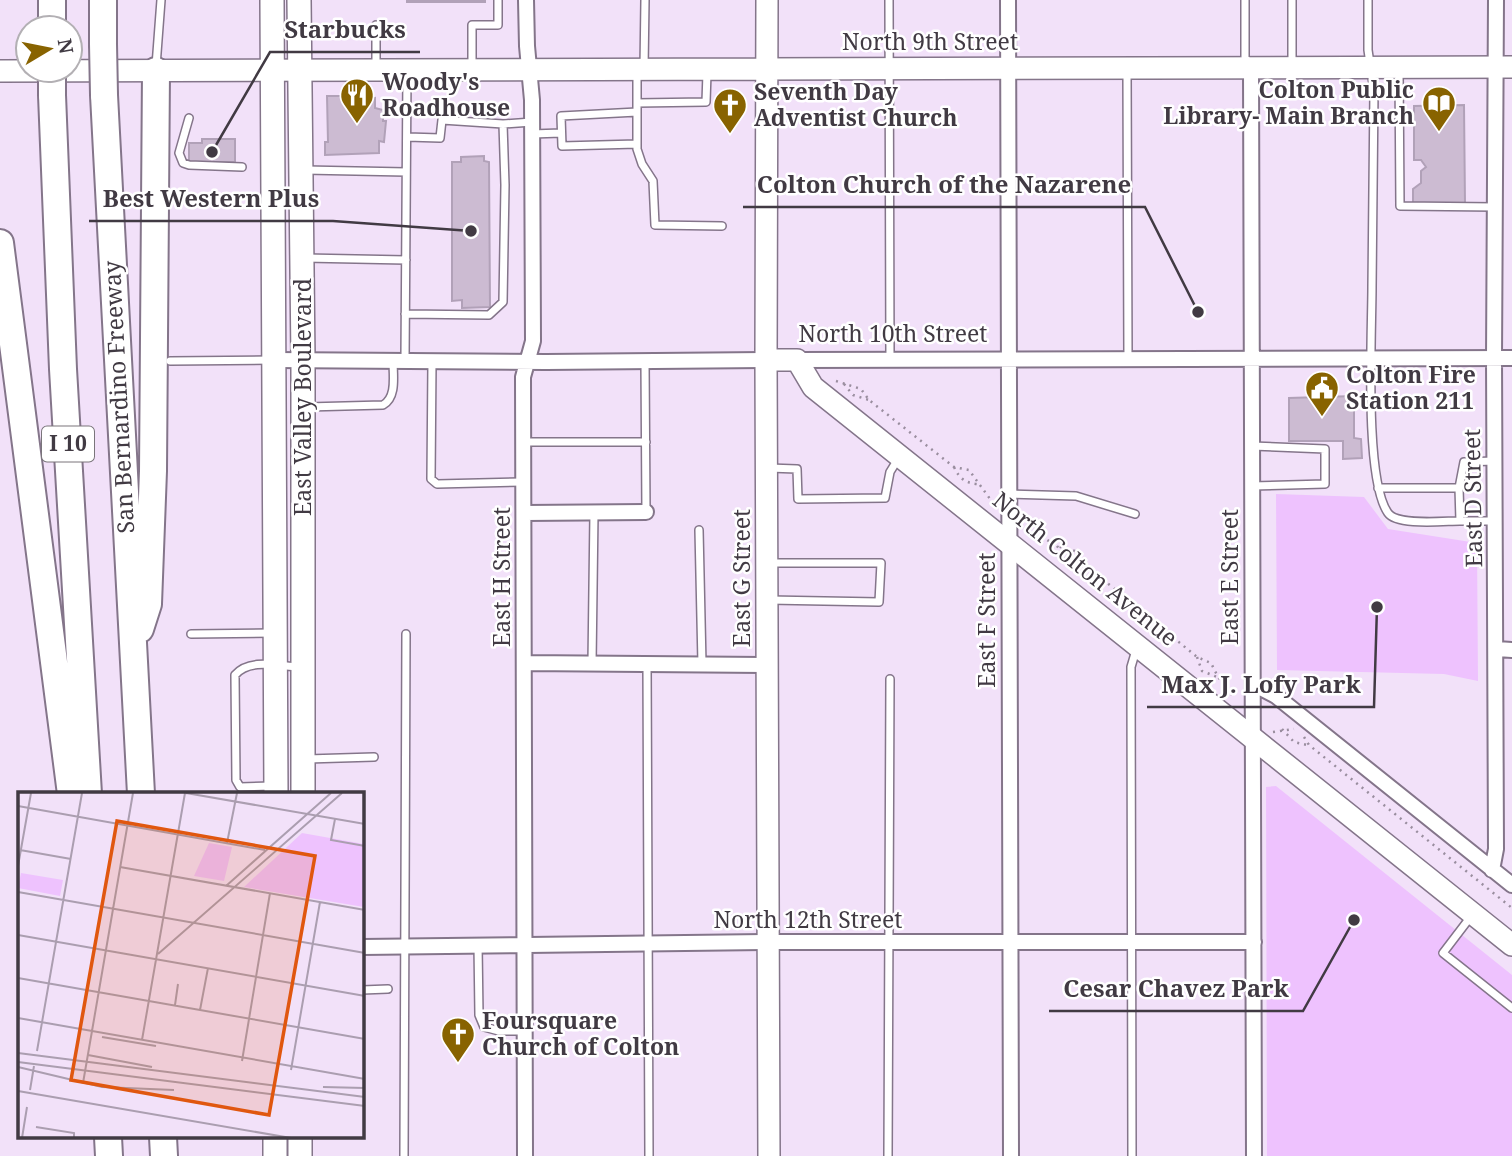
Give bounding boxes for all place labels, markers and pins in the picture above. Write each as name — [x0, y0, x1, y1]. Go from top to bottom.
callout: Starbucks — [270, 7, 420, 52]
place label: Woody's Roadhouse — [382, 65, 510, 123]
place label: Colton Public Library- Main Branch — [1163, 73, 1414, 131]
place label: Seventh Day Adventist Church — [754, 75, 958, 133]
restaurant icon: Woody's Roadhouse — [338, 76, 376, 125]
library icon: Colton Public Library- Main Branch — [1420, 84, 1458, 133]
church icon: Seventh Day Adventist Church — [711, 86, 749, 135]
callout: Colton Church of the Nazarene — [743, 162, 1145, 207]
callout: Best Western Plus — [89, 176, 333, 221]
place label: Colton Fire Station 211 — [1346, 358, 1476, 416]
public building icon: Colton Fire Station 211 — [1303, 369, 1341, 418]
callout: Max J. Lofy Park — [1147, 662, 1374, 707]
callout: Cesar Chavez Park — [1049, 966, 1303, 1011]
place label: Foursquare Church of Colton — [482, 1004, 679, 1062]
church icon: Foursquare Church of Colton — [439, 1015, 477, 1064]

